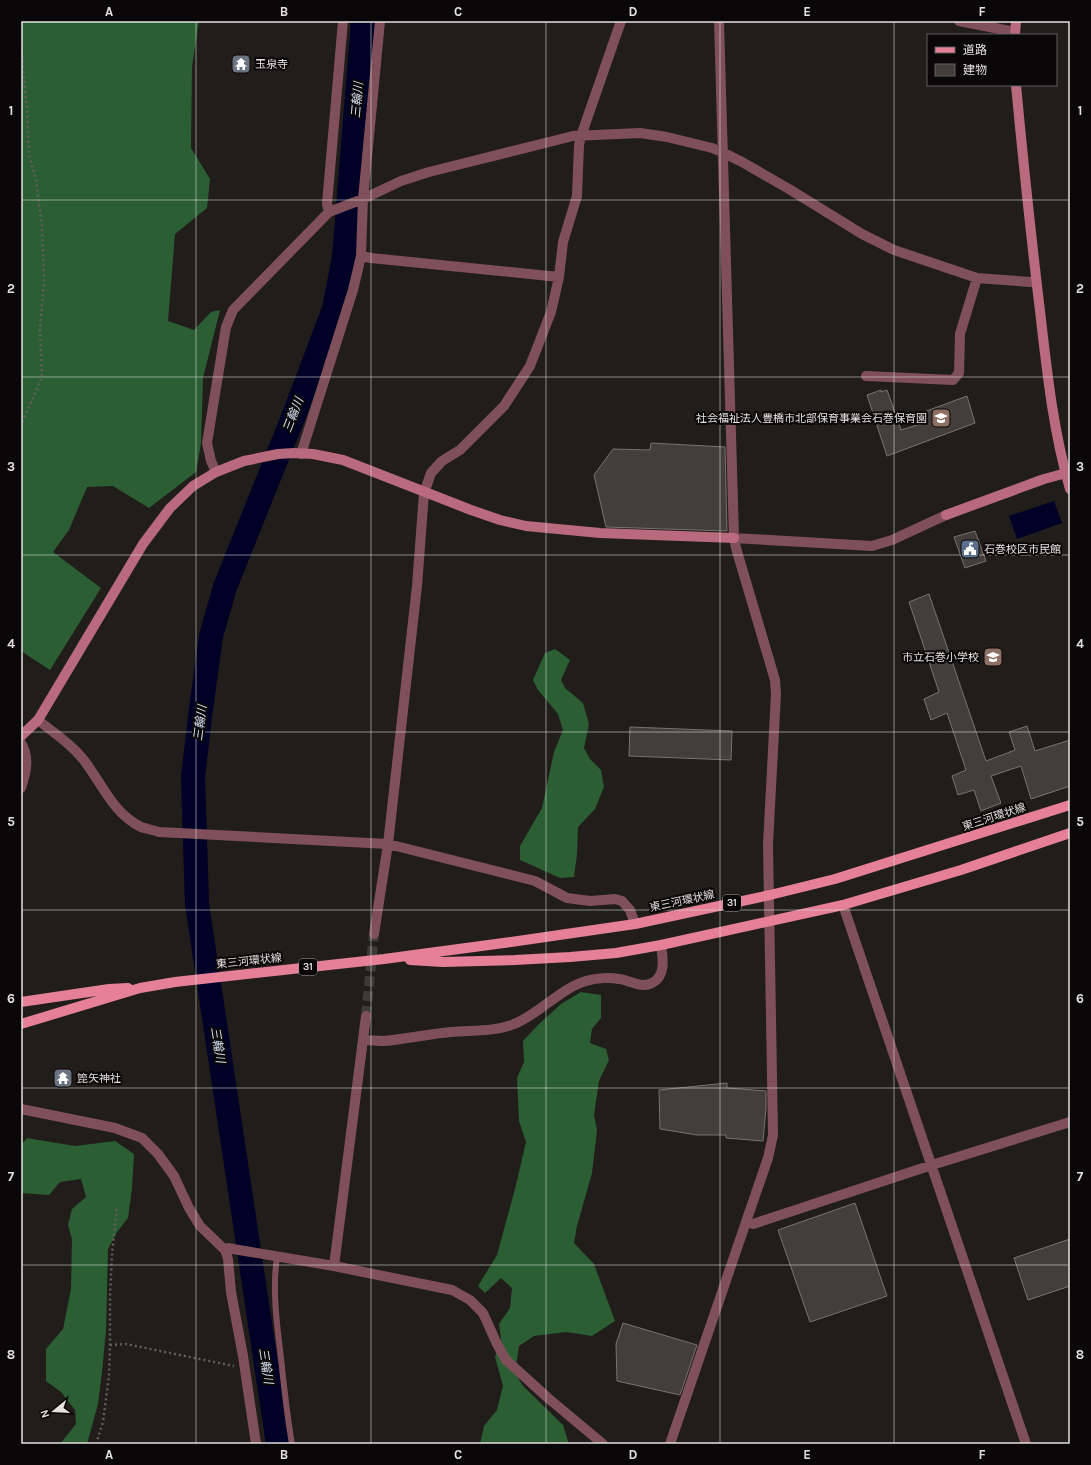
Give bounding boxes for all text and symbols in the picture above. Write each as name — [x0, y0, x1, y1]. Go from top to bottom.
text: A — [105, 4, 113, 19]
text: B — [280, 4, 288, 19]
text: C — [454, 4, 462, 19]
text: D — [629, 4, 638, 19]
text: E — [803, 4, 811, 19]
text: F — [978, 4, 986, 19]
legend — [927, 34, 1057, 86]
text: 道路 — [963, 43, 987, 57]
temple icon: 玉泉寺 — [230, 53, 252, 75]
place label: 玉泉寺 — [255, 58, 288, 71]
text: 建物 — [963, 63, 987, 77]
water label: 三輪川 — [348, 79, 366, 119]
text: 1 — [9, 103, 13, 118]
text: 1 — [1078, 103, 1082, 118]
text: 2 — [7, 281, 15, 296]
text: 2 — [1076, 281, 1084, 296]
water label: 三輪川 — [280, 394, 307, 434]
school or university icon: 社会福祉法人豊橋市北部保育事業会石巻保育園 — [930, 407, 952, 429]
place label: 社会福祉法人豊橋市北部保育事業会石巻保育園 — [696, 412, 927, 425]
text: 3 — [7, 459, 15, 474]
text: 3 — [1076, 459, 1084, 474]
public building icon: 石巻校区市民館 — [959, 538, 981, 560]
place label: 石巻校区市民館 — [984, 543, 1061, 556]
text: 4 — [7, 636, 15, 651]
text: 4 — [1076, 636, 1084, 651]
school or university icon: 市立石巻小学校 — [982, 646, 1004, 668]
place label: 市立石巻小学校 — [902, 651, 979, 664]
water label: 三輪川 — [191, 702, 209, 742]
street label: 東三河環状線 — [961, 801, 1027, 833]
text: 5 — [7, 814, 15, 829]
text: 5 — [1076, 814, 1084, 829]
street label: 東三河環状線 — [648, 888, 716, 914]
road number: 31 — [723, 895, 741, 911]
street label: 東三河環状線 — [216, 951, 282, 971]
road number: 31 — [299, 959, 317, 975]
text: 6 — [7, 991, 15, 1006]
text: 6 — [1076, 991, 1084, 1006]
water label: 三輪川 — [208, 1026, 228, 1066]
temple icon: 箆矢神社 — [52, 1067, 74, 1089]
place label: 箆矢神社 — [77, 1072, 121, 1085]
text: 7 — [8, 1169, 15, 1184]
text: 7 — [1077, 1169, 1084, 1184]
text: 8 — [7, 1347, 15, 1362]
water label: 三輪川 — [256, 1347, 276, 1387]
text: 8 — [1076, 1347, 1084, 1362]
north arrow — [34, 1391, 74, 1431]
text: N — [38, 1408, 52, 1420]
text: A — [105, 1447, 113, 1462]
text: B — [280, 1447, 288, 1462]
text: C — [454, 1447, 462, 1462]
text: D — [629, 1447, 638, 1462]
text: E — [803, 1447, 811, 1462]
text: F — [978, 1447, 986, 1462]

